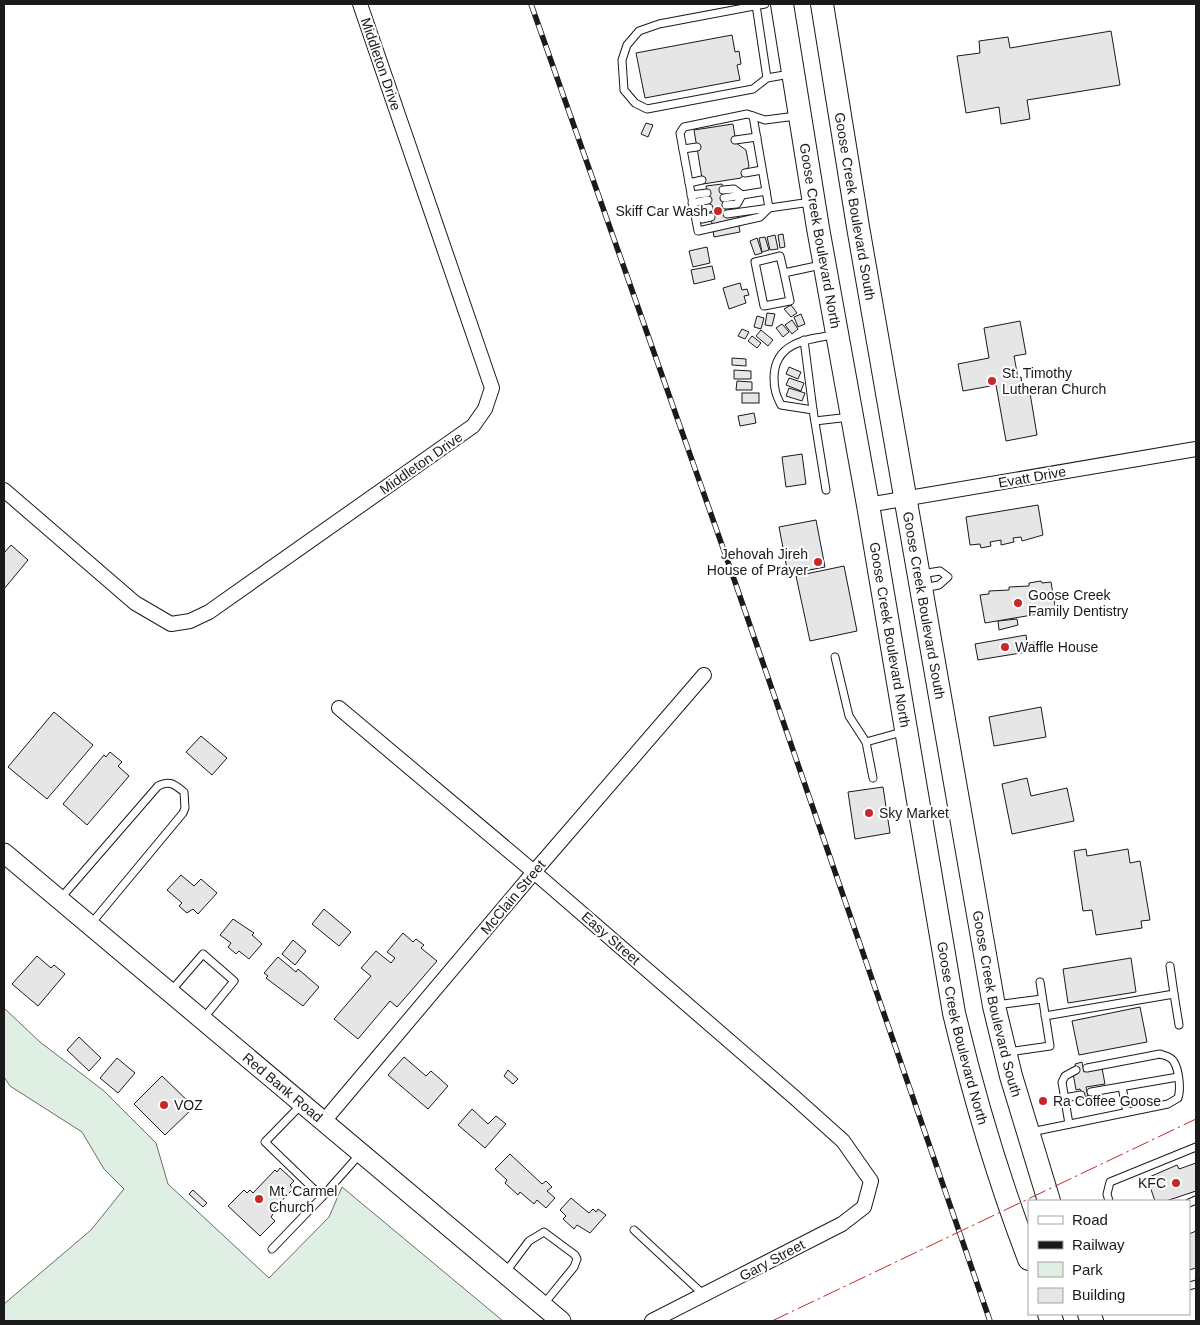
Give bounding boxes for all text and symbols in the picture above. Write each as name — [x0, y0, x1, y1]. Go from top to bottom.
street label: Middleton Drive — [358, 15, 404, 113]
street label: Goose Creek Boulevard South — [832, 111, 879, 301]
street label: Goose Creek Boulevard North — [796, 142, 844, 330]
place label: Skiff Car Wash — [615, 203, 708, 219]
marker: Skiff Car Wash — [712, 205, 724, 217]
place label: St. Timothy Lutheran Church — [1002, 365, 1106, 397]
marker: St. Timothy Lutheran Church — [986, 375, 998, 387]
street label: Middleton Drive — [377, 428, 466, 497]
street label: Evatt Drive — [997, 463, 1067, 491]
street label: Goose Creek Boulevard South — [900, 510, 948, 700]
street label: Goose Creek Boulevard North — [866, 541, 914, 729]
place label: Jehovah Jireh House of Prayer — [707, 546, 808, 578]
marker: Jehovah Jireh House of Prayer — [812, 556, 824, 568]
place label: Goose Creek Family Dentistry — [1028, 587, 1128, 619]
marker: Goose Creek Family Dentistry — [1012, 597, 1024, 609]
place label: Waffle House — [1015, 639, 1098, 655]
marker: Waffle House — [999, 641, 1011, 653]
place label: Sky Market — [879, 805, 949, 821]
marker: Sky Market — [863, 807, 875, 819]
street label: McClain Street — [477, 857, 549, 937]
street label: Easy Street — [578, 908, 644, 968]
street label: Goose Creek Boulevard South — [969, 909, 1025, 1099]
street label: Goose Creek Boulevard North — [934, 940, 991, 1127]
street label: Red Bank Road — [240, 1049, 326, 1125]
place label: Ra Coffee Goose — [1053, 1093, 1161, 1109]
marker: Ra Coffee Goose — [1037, 1095, 1049, 1107]
place label: VOZ — [174, 1097, 203, 1113]
marker: VOZ — [158, 1099, 170, 1111]
place label: KFC — [1138, 1175, 1166, 1191]
marker: KFC — [1170, 1177, 1182, 1189]
place label: Mt. Carmel Church — [269, 1183, 337, 1215]
marker: Mt. Carmel Church — [253, 1193, 265, 1205]
legend — [1028, 1200, 1190, 1315]
text: Road — [1072, 1211, 1108, 1228]
street label: Gary Street — [737, 1236, 807, 1284]
text: Railway — [1072, 1236, 1125, 1253]
text: Park — [1072, 1261, 1103, 1278]
text: Building — [1072, 1286, 1125, 1303]

